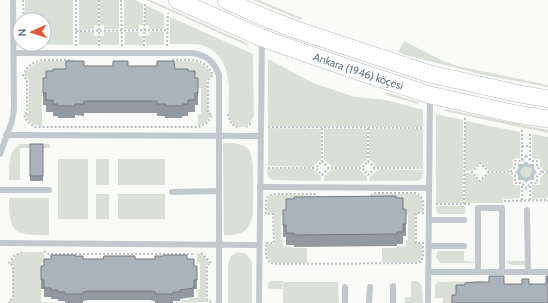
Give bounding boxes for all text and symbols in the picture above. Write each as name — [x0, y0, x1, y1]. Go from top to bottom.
north arrow — [12, 12, 52, 52]
text: N — [15, 28, 29, 37]
street label: Ankara (1946) köçesi — [311, 49, 405, 93]

